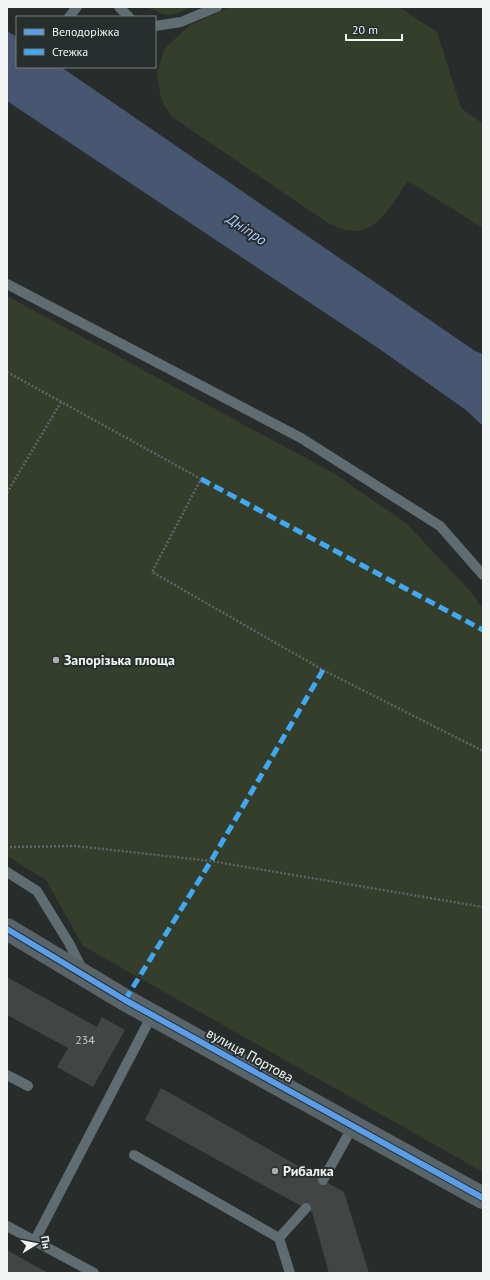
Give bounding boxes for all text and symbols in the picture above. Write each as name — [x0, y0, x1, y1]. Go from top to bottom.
legend — [16, 16, 156, 68]
scale bar — [346, 16, 402, 42]
text: 20 m — [352, 22, 378, 37]
text: Велодоріжка — [52, 24, 120, 39]
text: Стежка — [52, 44, 88, 59]
water label: Дніпро — [223, 208, 271, 249]
place label: Запорізька площа — [64, 651, 175, 669]
marker: Запорізька площа — [51, 655, 61, 665]
street label: вулиця Портова — [203, 1024, 297, 1086]
house number: 234 — [75, 1032, 95, 1047]
place label: Рибалка — [283, 1162, 334, 1180]
marker: Рибалка — [270, 1166, 280, 1176]
north arrow — [16, 1224, 56, 1264]
text: Пн — [38, 1235, 54, 1250]

